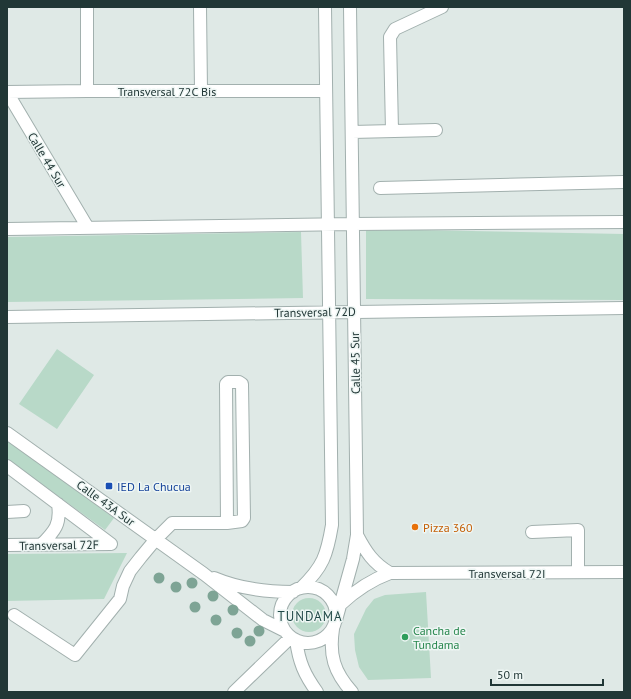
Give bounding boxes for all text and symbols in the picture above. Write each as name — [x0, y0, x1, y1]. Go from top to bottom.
street label: Transversal 72C Bis — [118, 84, 216, 99]
street label: Calle 44 Sur — [25, 130, 69, 190]
street label: Transversal 72D — [274, 304, 356, 320]
street label: Calle 45 Sur — [347, 332, 363, 394]
street label: Calle 43A Sur — [74, 477, 138, 529]
place label: IED La Chucua — [117, 479, 191, 494]
marker: IED La Chucua — [104, 481, 114, 491]
place label: Pizza 360 — [423, 520, 473, 535]
marker: Pizza 360 — [410, 522, 420, 532]
street label: Transversal 72F — [19, 537, 99, 553]
street label: Transversal 72I — [468, 566, 546, 581]
district label: TUNDAMA — [277, 608, 343, 625]
place label: Cancha de Tundama — [413, 623, 466, 652]
marker: Cancha de Tundama — [400, 632, 410, 642]
scale bar — [491, 661, 603, 687]
text: 50 m — [497, 667, 523, 682]

